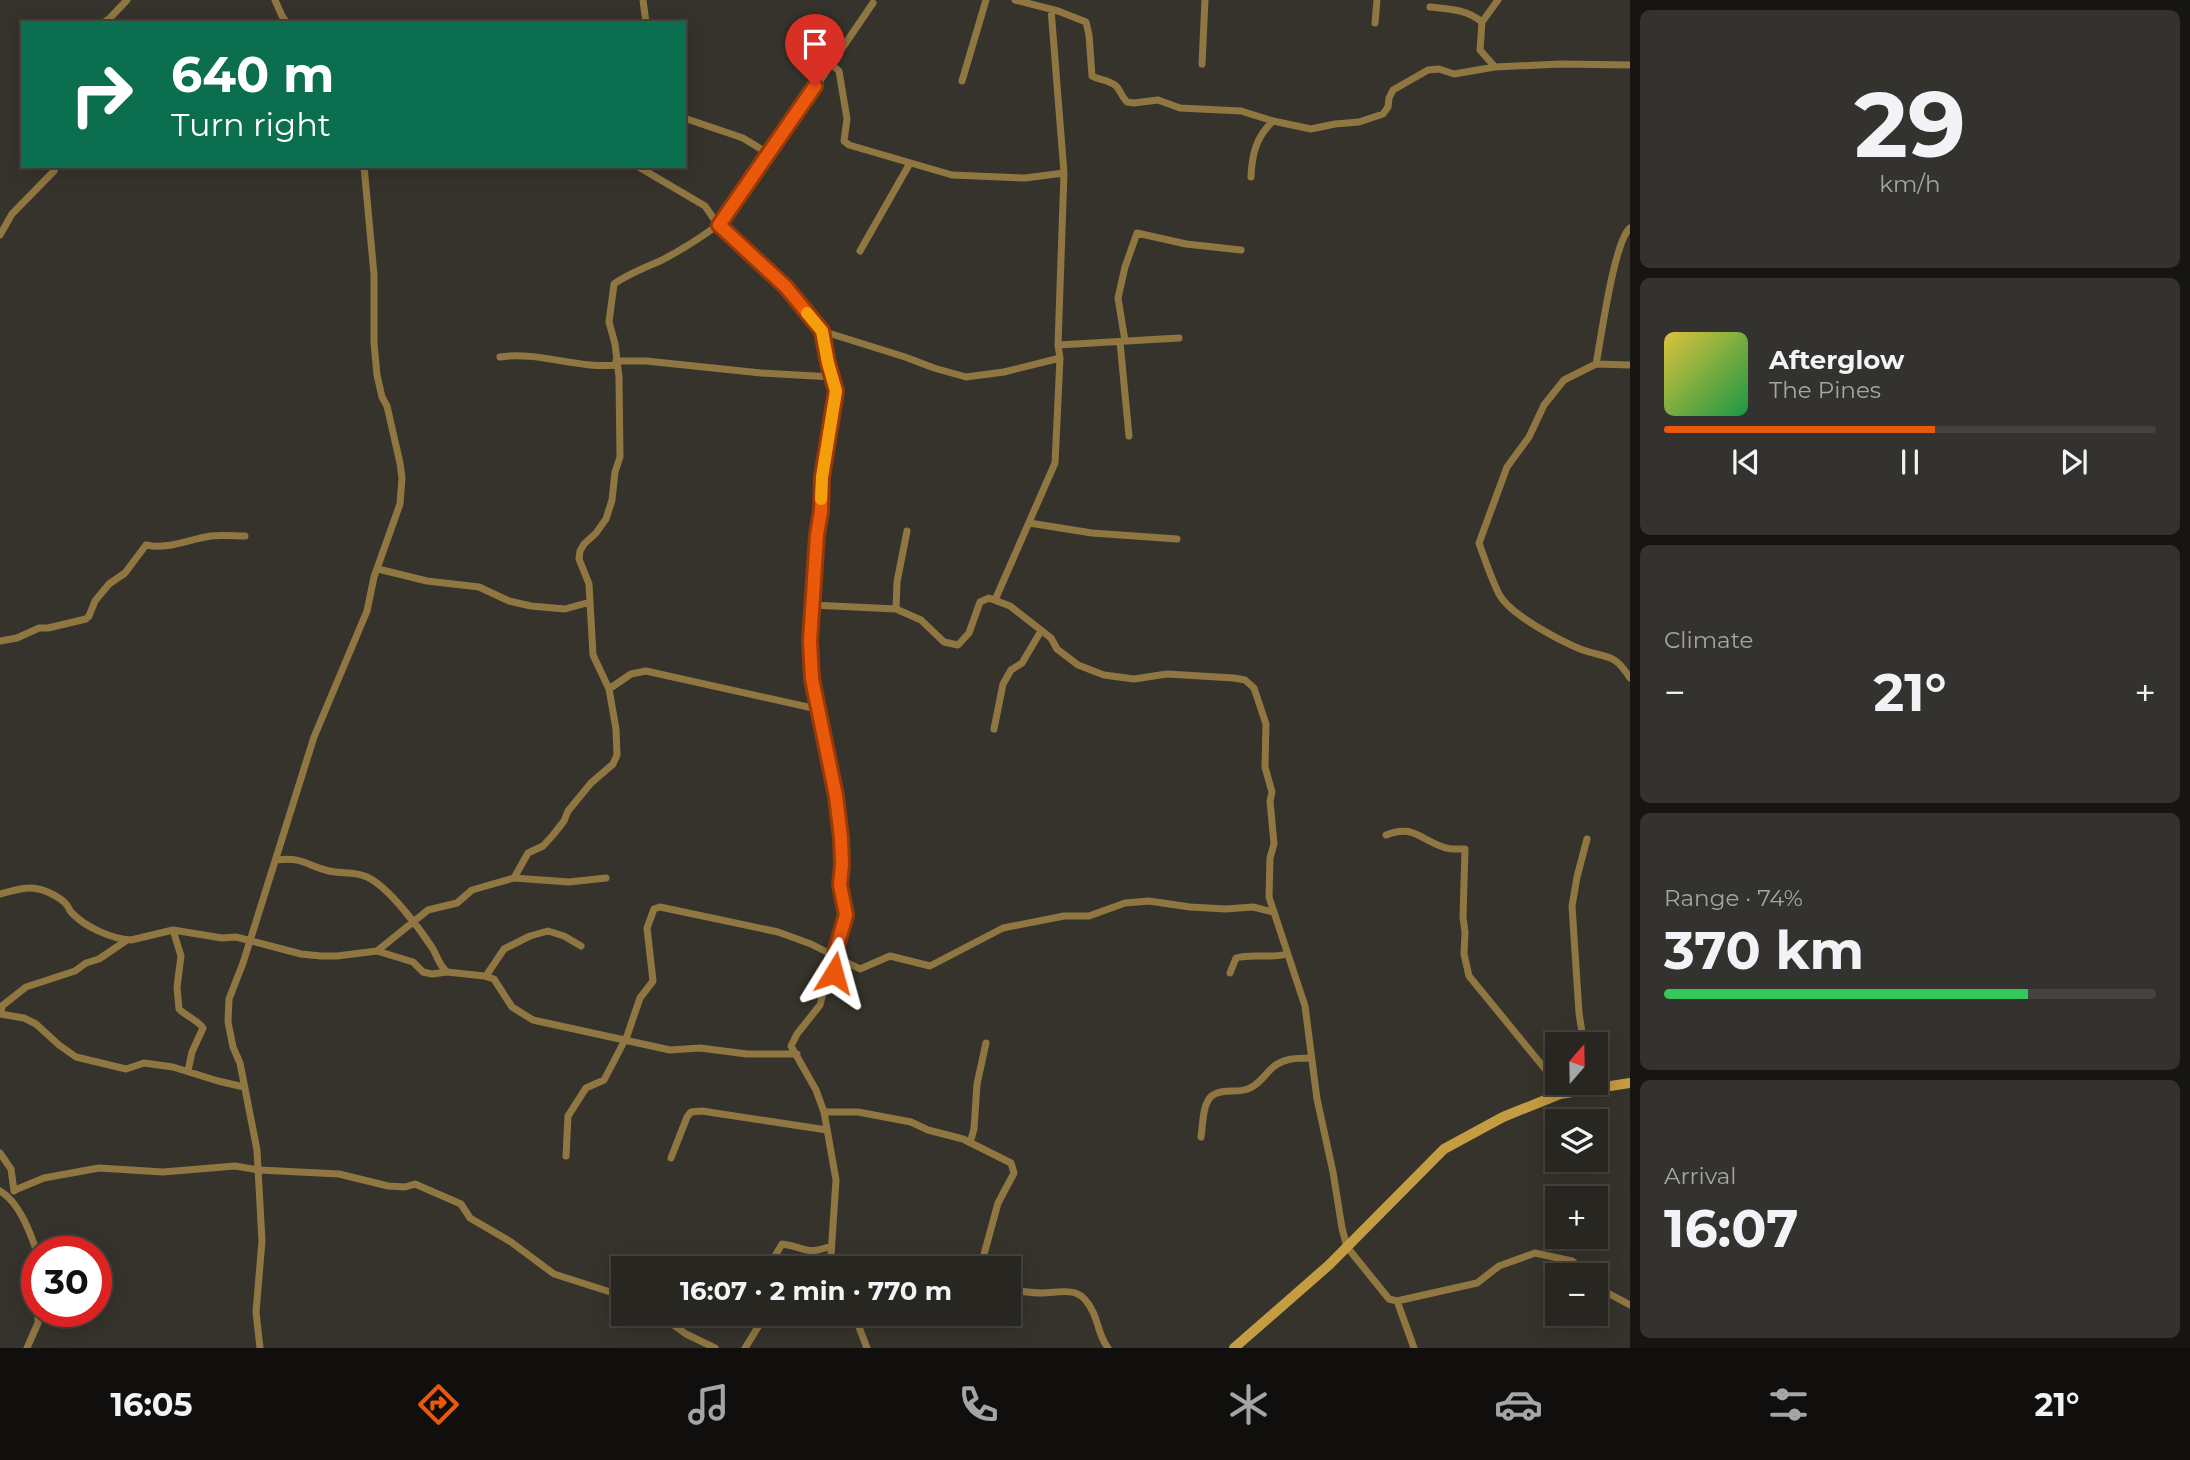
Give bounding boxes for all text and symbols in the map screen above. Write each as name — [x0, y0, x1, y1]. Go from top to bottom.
pin — [785, 14, 845, 86]
icon: arrive — [796, 25, 834, 63]
text: 640 m — [171, 45, 335, 104]
icon: right — [56, 49, 147, 140]
text: 29 — [1854, 69, 1966, 180]
text: Turn right — [171, 105, 331, 144]
text: km/h — [1879, 170, 1941, 198]
text: Afterglow — [1769, 344, 1904, 376]
text: The Pines — [1769, 376, 1881, 404]
icon: previous — [1727, 443, 1765, 481]
icon: pause — [1891, 443, 1929, 481]
icon: next — [2055, 443, 2093, 481]
text: Climate — [1664, 626, 1753, 654]
text: 21° — [1874, 661, 1946, 724]
text: − — [1664, 669, 1686, 716]
text: + — [2134, 669, 2156, 716]
text: Range · 74% — [1664, 884, 1803, 912]
text: 370 km — [1664, 919, 1864, 982]
position arrow — [797, 936, 871, 1010]
north arrow — [1545, 1032, 1608, 1096]
map controls — [1545, 1032, 1608, 1326]
button: layers — [1545, 1109, 1608, 1172]
text: Arrival — [1664, 1162, 1737, 1190]
button: + — [1545, 1186, 1608, 1249]
text: 16:07 — [1664, 1197, 1799, 1260]
speed limit sign: 30 — [21, 1236, 112, 1327]
button: − — [1545, 1263, 1608, 1326]
text: 16:07 · 2 min · 770 m — [680, 1275, 952, 1307]
icon: directions — [414, 1380, 463, 1429]
icon: music — [684, 1380, 733, 1429]
icon: phone — [954, 1380, 1003, 1429]
icon: climate — [1224, 1380, 1273, 1429]
icon: car — [1494, 1380, 1543, 1429]
icon: filters — [1764, 1380, 1813, 1429]
text: 16:05 — [111, 1385, 193, 1424]
text: 21° — [2035, 1385, 2079, 1424]

